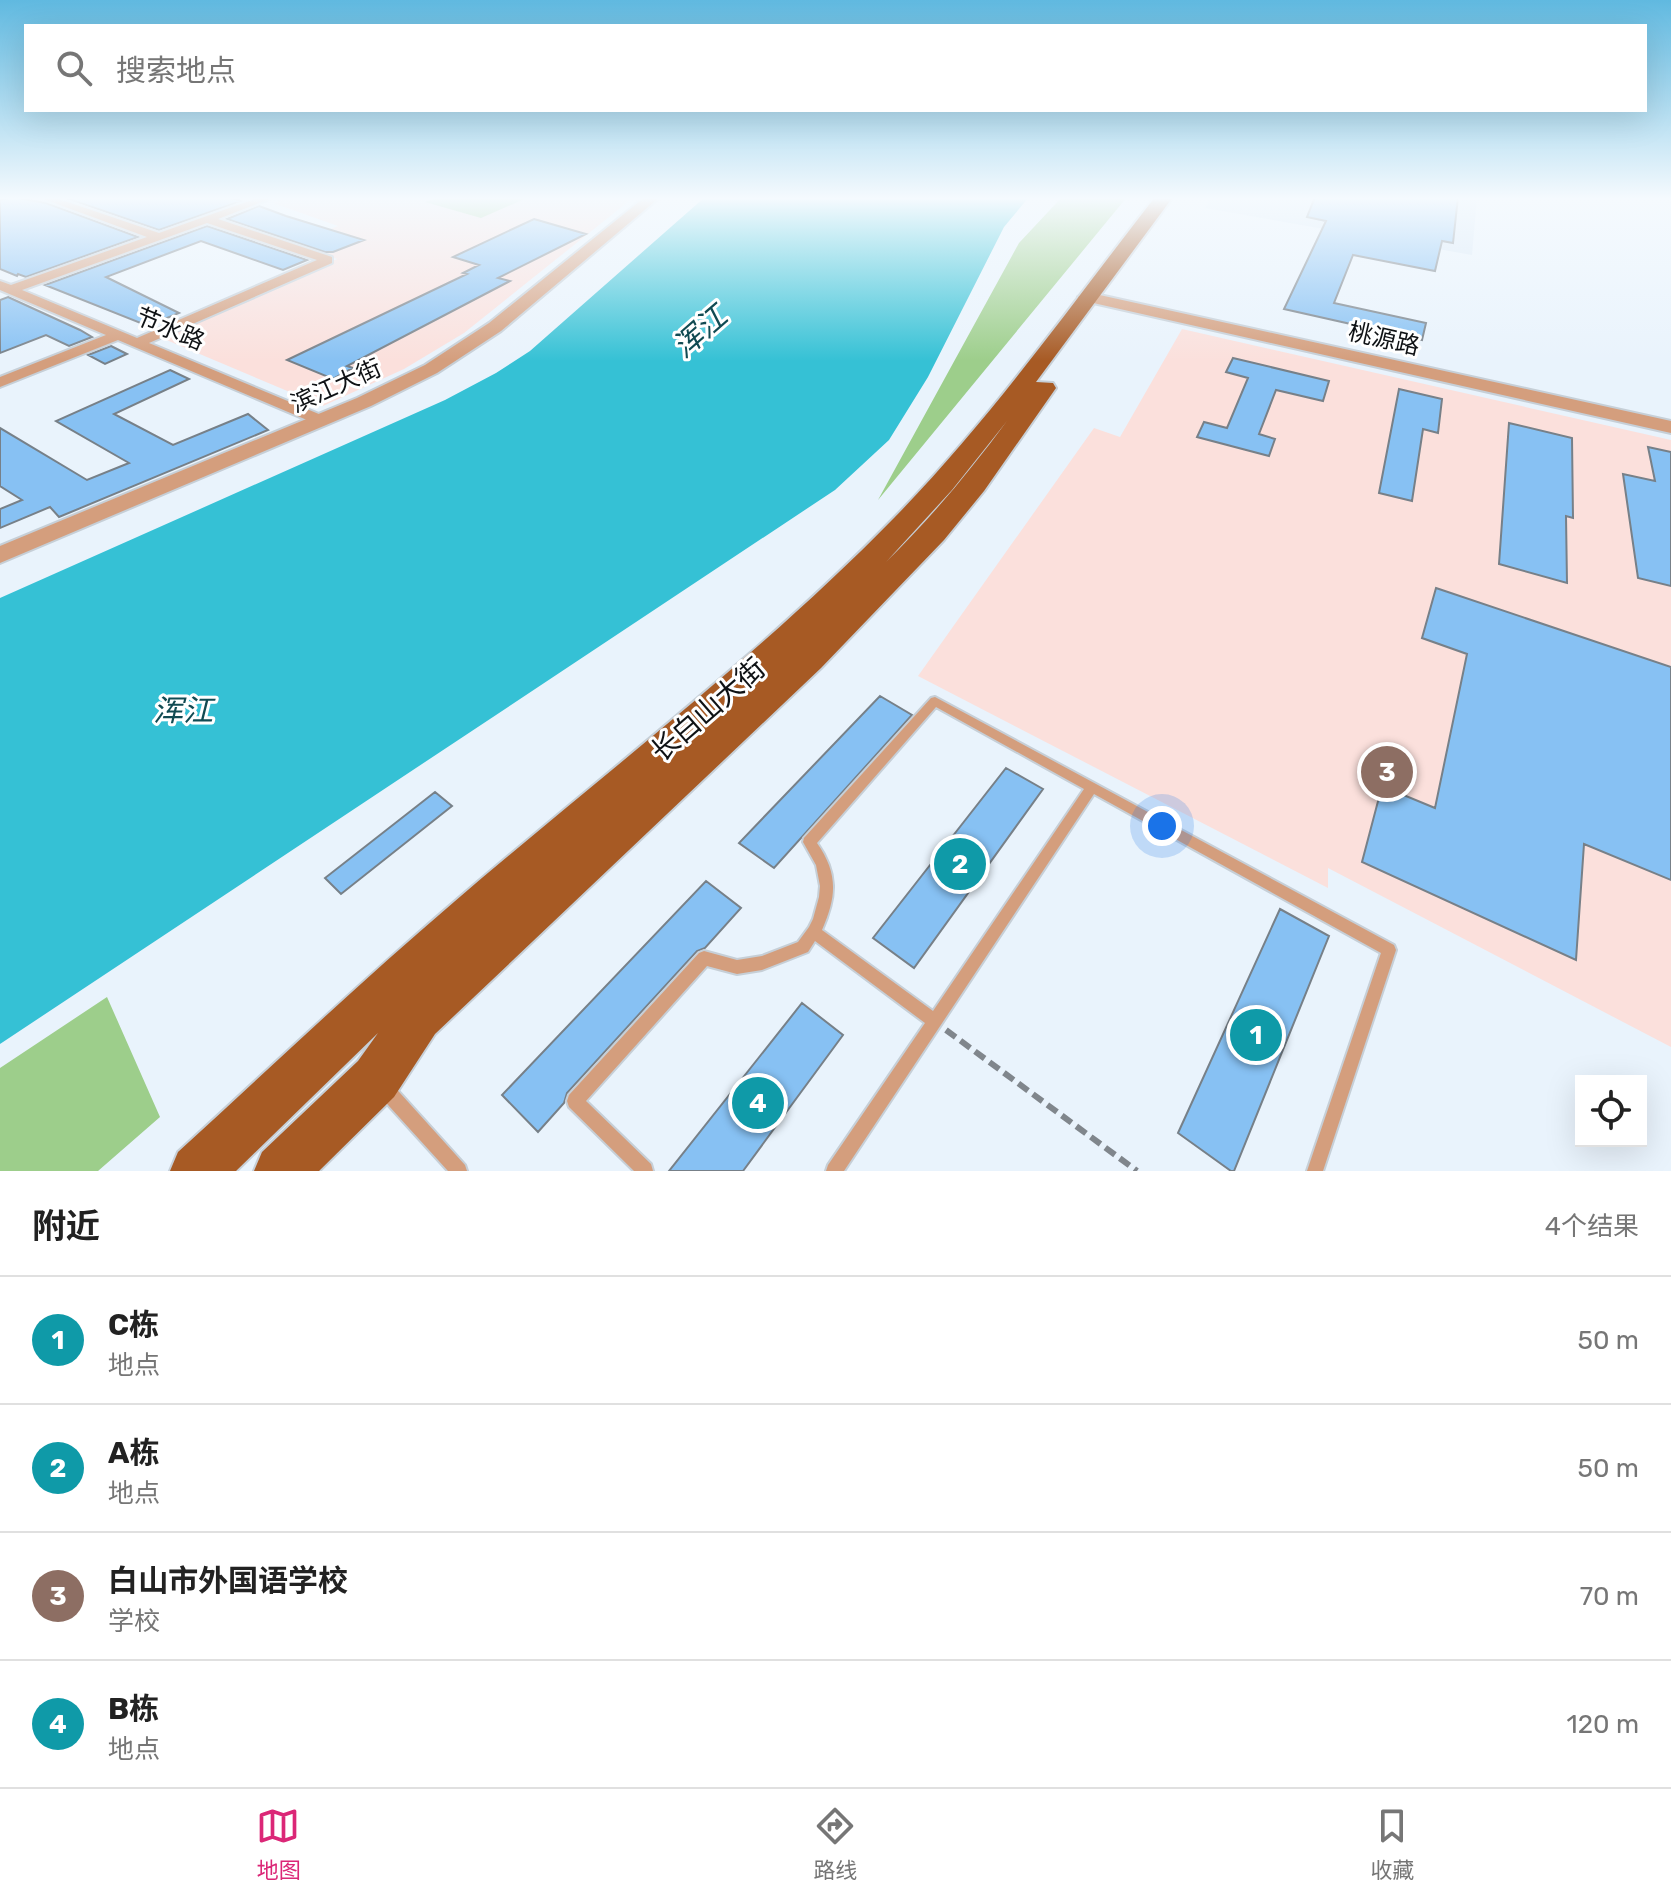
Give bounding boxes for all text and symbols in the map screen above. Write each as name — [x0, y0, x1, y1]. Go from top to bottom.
search box — [24, 24, 1647, 112]
icon: search — [52, 46, 96, 90]
text: 搜索地点 — [116, 53, 236, 89]
water label: 浑江 — [666, 297, 737, 365]
street label: 节水路 — [131, 302, 209, 356]
street label: 桃源路 — [1346, 317, 1422, 361]
street label: 滨江大街 — [286, 354, 386, 418]
street label: 长白山大街 — [644, 652, 772, 768]
water label: 浑江 — [153, 693, 216, 729]
pin: 3 — [1361, 742, 1413, 802]
your location — [1142, 806, 1182, 846]
pin: 2 — [934, 834, 986, 894]
pin: 1 — [1230, 1005, 1282, 1065]
pin: 4 — [732, 1073, 784, 1133]
map controls — [1575, 1075, 1647, 1147]
button: locate — [1575, 1075, 1647, 1147]
text: 附近 — [32, 1206, 100, 1247]
text: 4个结果 — [1545, 1211, 1639, 1242]
text: C栋 — [108, 1307, 159, 1343]
text: 1 — [52, 1325, 64, 1356]
text: 50 m — [1578, 1325, 1639, 1356]
text: 地点 — [108, 1350, 160, 1381]
text: A栋 — [108, 1435, 159, 1471]
text: 2 — [50, 1453, 66, 1484]
text: 50 m — [1578, 1453, 1639, 1484]
text: 地点 — [108, 1478, 160, 1509]
text: 白山市外国语学校 — [108, 1563, 348, 1599]
text: 3 — [49, 1581, 67, 1612]
text: 70 m — [1580, 1581, 1639, 1612]
text: 学校 — [108, 1606, 160, 1637]
text: B栋 — [108, 1691, 159, 1727]
text: 4 — [49, 1709, 67, 1740]
text: 120 m — [1567, 1709, 1639, 1740]
text: 地点 — [108, 1734, 160, 1765]
tab: 地图 — [256, 1804, 301, 1884]
tab: 路线 — [813, 1804, 858, 1884]
tab: 收藏 — [1370, 1804, 1415, 1884]

